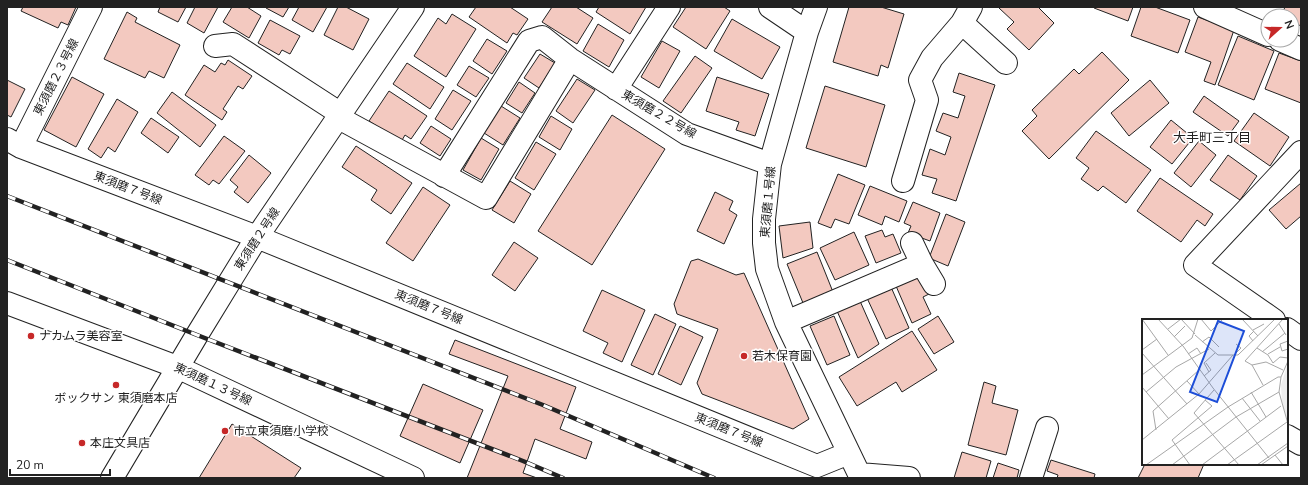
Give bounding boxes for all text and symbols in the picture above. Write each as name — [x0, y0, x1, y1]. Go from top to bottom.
north arrow — [1260, 8, 1300, 48]
text: N — [1280, 18, 1297, 31]
street label: 東須磨２３号線 — [30, 36, 82, 118]
street label: 東須磨２２号線 — [619, 86, 699, 142]
district label: 大手町三丁目 — [1173, 129, 1251, 147]
street label: 東須磨１号線 — [757, 165, 779, 239]
street label: 東須磨７号線 — [92, 168, 164, 208]
street label: 東須磨２号線 — [231, 204, 283, 274]
street label: 東須磨７号線 — [393, 286, 465, 328]
inset map — [1142, 319, 1288, 465]
place label: ナカムラ美容室 — [39, 328, 122, 344]
marker: ナカムラ美容室 — [26, 331, 36, 341]
place label: 若木保育園 — [752, 348, 812, 364]
marker: 若木保育園 — [739, 351, 749, 361]
street label: 東須磨１３号線 — [172, 359, 254, 409]
marker: ボックサン 東須磨本店 — [111, 380, 121, 390]
place label: ボックサン 東須磨本店 — [54, 390, 178, 406]
street label: 東須磨７号線 — [693, 409, 765, 451]
place label: 市立東須磨小学校 — [233, 423, 329, 439]
marker: 市立東須磨小学校 — [220, 426, 230, 436]
place label: 本庄文具店 — [90, 435, 150, 451]
marker: 本庄文具店 — [77, 438, 87, 448]
scale bar — [10, 451, 110, 477]
text: 20 m — [16, 457, 44, 473]

